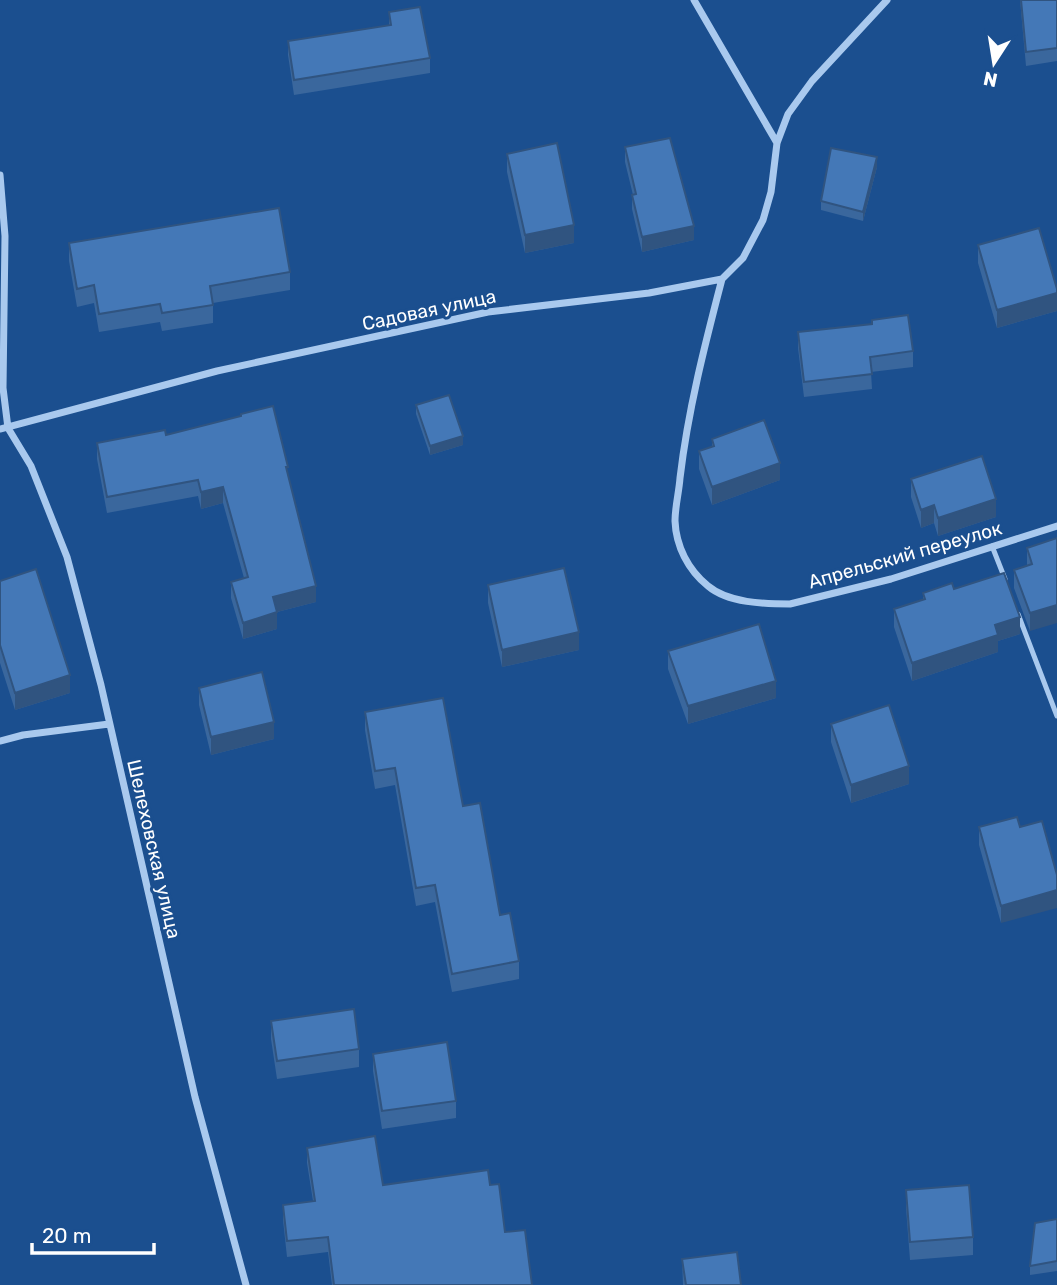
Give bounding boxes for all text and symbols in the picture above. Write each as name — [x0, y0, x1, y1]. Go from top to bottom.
north arrow — [959, 28, 1029, 98]
text: N — [981, 66, 1000, 92]
street label: Садовая улица — [360, 285, 498, 335]
street label: Апрельский переулок — [806, 516, 1004, 594]
street label: Шелеховская улица — [122, 757, 186, 941]
scale bar — [32, 1212, 154, 1256]
text: 20 m — [42, 1223, 91, 1248]

